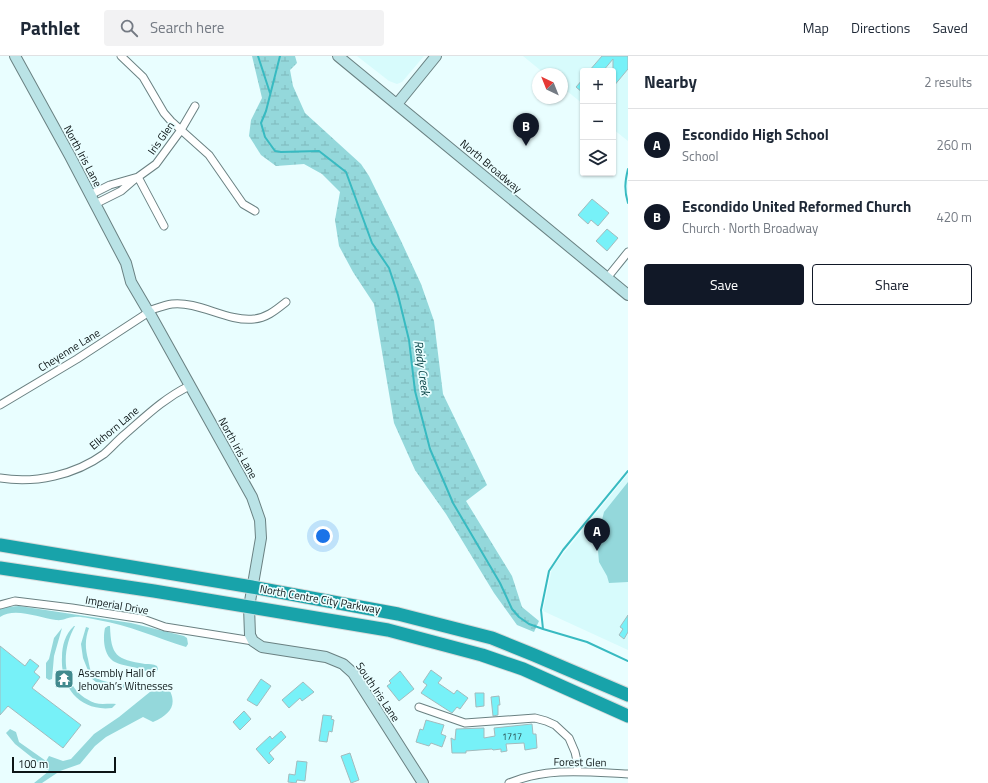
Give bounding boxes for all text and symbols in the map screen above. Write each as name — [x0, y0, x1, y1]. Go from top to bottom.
search box — [104, 10, 384, 46]
text: Pathlet — [20, 13, 80, 42]
text: Search here — [150, 16, 224, 39]
icon: search — [118, 17, 140, 39]
text: Map — [803, 17, 829, 38]
text: Directions — [851, 17, 910, 38]
text: Saved — [932, 17, 968, 38]
north arrow — [532, 68, 568, 104]
map controls — [580, 68, 616, 176]
button: + — [580, 68, 616, 104]
text: Nearby — [644, 69, 697, 95]
text: 2 results — [924, 72, 972, 92]
button: − — [580, 104, 616, 140]
pin: B — [513, 113, 539, 146]
street label: Iris Glen — [144, 118, 178, 158]
street label: North Iris Lane — [60, 122, 106, 190]
text: Escondido High School — [682, 123, 829, 146]
street label: North Broadway — [457, 135, 526, 197]
text: A — [653, 135, 661, 155]
text: 260 m — [936, 135, 972, 155]
button: layers — [580, 140, 616, 176]
text: School — [682, 146, 718, 166]
text: Escondido United Reformed Church — [682, 195, 911, 218]
text: B — [653, 207, 661, 227]
text: 420 m — [936, 207, 972, 227]
text: Church · North Broadway — [682, 218, 818, 238]
button: Save — [644, 264, 804, 305]
button: Share — [812, 264, 972, 305]
street label: Cheyenne Lane — [35, 324, 103, 375]
water label: Reidy Creek — [409, 339, 436, 398]
street label: Elkhorn Lane — [86, 402, 142, 453]
street label: North Iris Lane — [215, 414, 262, 482]
pin: A — [584, 518, 610, 551]
your location — [313, 526, 333, 546]
street label: North Centre City Parkway — [258, 581, 382, 618]
street label: Imperial Drive — [84, 592, 150, 619]
street label: South Iris Lane — [352, 659, 404, 725]
place label: Assembly Hall of Jehovah’s Witnesses — [78, 665, 173, 694]
temple icon: Assembly Hall of Jehovah’s Witnesses — [53, 668, 75, 690]
house number: 1717 — [502, 730, 522, 743]
street label: Forest Glen — [553, 754, 607, 770]
scale bar — [12, 755, 116, 774]
text: 100 m — [18, 756, 48, 772]

